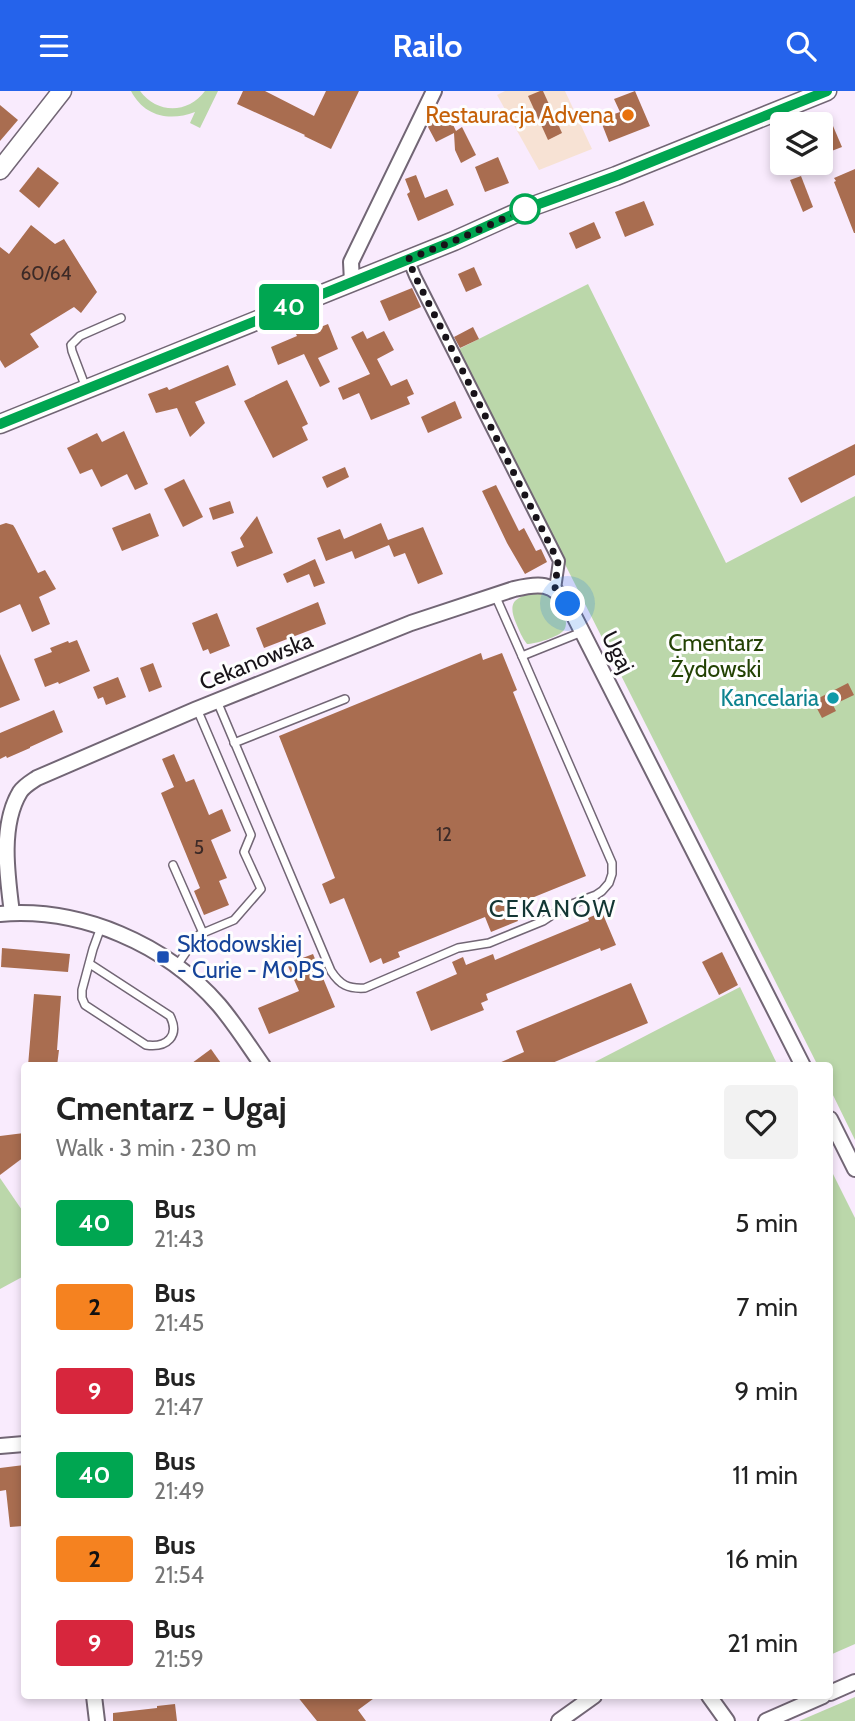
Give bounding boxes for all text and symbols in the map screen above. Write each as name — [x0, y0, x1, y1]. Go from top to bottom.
text: Railo — [393, 26, 462, 65]
icon: menu — [35, 27, 73, 65]
icon: search — [782, 27, 820, 65]
place label: Restauracja Advena — [425, 101, 614, 129]
marker: Restauracja Advena — [620, 107, 636, 123]
map controls — [770, 112, 833, 175]
button: layers — [770, 112, 833, 175]
unlabelled marker — [510, 194, 540, 224]
house number: 60/64 — [20, 262, 72, 285]
line badge: 40 — [258, 284, 320, 330]
text: 40 — [273, 292, 305, 321]
your location — [550, 586, 585, 621]
street label: Cekanowska — [195, 626, 317, 696]
street label: Ugaj — [596, 626, 640, 678]
park label: Cmentarz Żydowski — [668, 629, 764, 683]
place label: Kancelaria — [720, 684, 819, 712]
marker: Kancelaria — [825, 690, 841, 706]
house number: 12 — [436, 823, 452, 846]
house number: 5 — [194, 836, 204, 859]
district label: CEKANÓW — [489, 894, 617, 923]
place label: Skłodowskiej - Curie - MOPS — [177, 930, 325, 984]
marker: Skłodowskiej - Curie - MOPS — [155, 949, 171, 965]
button: heart — [724, 1085, 798, 1159]
text: Cmentarz - Ugaj — [56, 1088, 287, 1128]
text: Walk · 3 min · 230 m — [56, 1134, 257, 1162]
text: Bus — [154, 1193, 195, 1225]
text: 5 min — [735, 1207, 798, 1239]
text: 40 — [79, 1208, 110, 1237]
text: 21:43 — [154, 1225, 204, 1253]
text: Bus — [154, 1277, 195, 1309]
text: 7 min — [736, 1291, 798, 1323]
text: 2 — [88, 1292, 101, 1321]
text: 21:45 — [154, 1309, 204, 1337]
text: Bus — [154, 1361, 195, 1393]
text: 9 min — [735, 1375, 798, 1407]
text: 9 — [88, 1376, 101, 1405]
text: 21:47 — [154, 1393, 203, 1421]
text: Bus — [154, 1445, 195, 1477]
text: 11 min — [732, 1459, 798, 1491]
text: 40 — [79, 1460, 110, 1489]
text: 21:49 — [154, 1477, 205, 1505]
text: Bus — [154, 1529, 195, 1561]
text: 16 min — [726, 1543, 798, 1575]
text: 2 — [88, 1544, 101, 1573]
text: 21:54 — [154, 1561, 204, 1589]
text: Bus — [154, 1613, 195, 1645]
text: 21 min — [727, 1627, 798, 1659]
text: 9 — [88, 1628, 101, 1657]
text: 21:59 — [154, 1645, 204, 1673]

